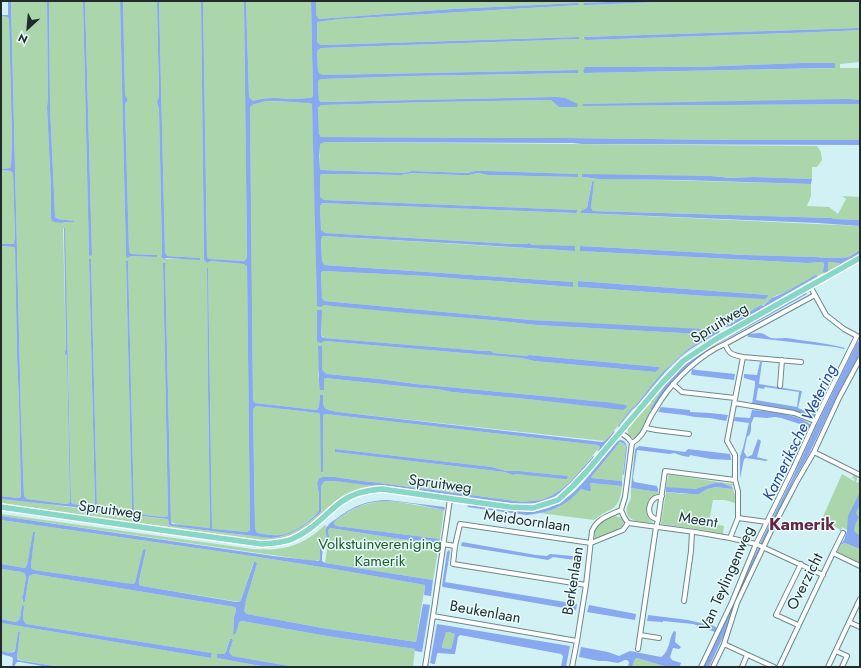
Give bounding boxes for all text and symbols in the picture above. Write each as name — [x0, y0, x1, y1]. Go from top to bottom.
north arrow — [8, 8, 48, 48]
text: N — [15, 30, 30, 48]
street label: Spruitweg — [688, 300, 752, 348]
water label: Kameriksche Wetering — [760, 362, 842, 504]
street label: Spruitweg — [407, 472, 473, 498]
street label: Spruitweg — [77, 498, 143, 524]
street label: Meidoornlaan — [482, 507, 572, 537]
street label: Meent — [677, 509, 719, 533]
district label: Kamerik — [769, 516, 835, 536]
street label: Van Teylingenweg — [697, 524, 759, 634]
park label: Volkstuinvereniging Kamerik — [318, 536, 442, 571]
street label: Berkenlaan — [560, 546, 588, 616]
street label: Overzicht — [784, 551, 828, 613]
street label: Beukenlaan — [448, 598, 522, 628]

